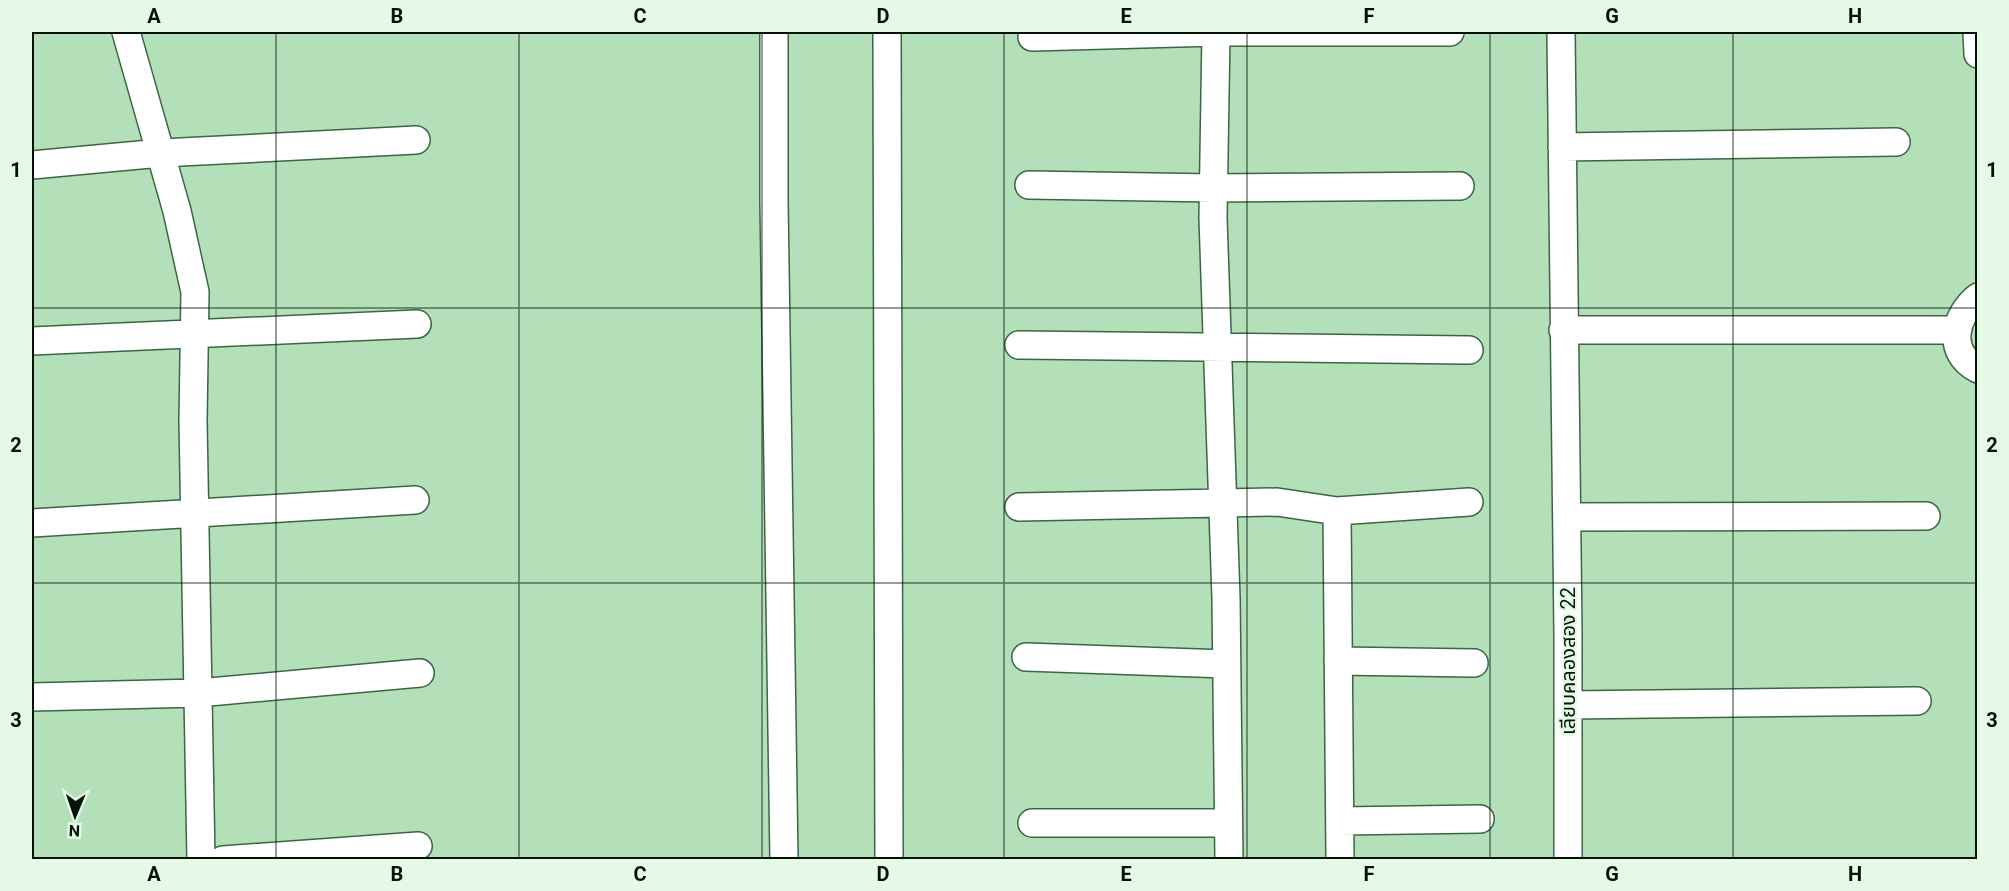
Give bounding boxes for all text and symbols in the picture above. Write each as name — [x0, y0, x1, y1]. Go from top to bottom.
text: A — [147, 4, 161, 28]
text: B — [391, 4, 403, 28]
text: C — [633, 4, 647, 28]
text: D — [877, 4, 890, 28]
text: E — [1120, 4, 1132, 28]
text: F — [1364, 4, 1375, 28]
text: G — [1605, 4, 1619, 28]
text: H — [1848, 4, 1862, 28]
text: 1 — [10, 158, 22, 182]
text: 1 — [1986, 158, 1998, 182]
text: 2 — [10, 433, 22, 457]
text: 2 — [1986, 433, 1998, 457]
street label: เลียบคลองสอง 22 — [1556, 587, 1580, 735]
text: 3 — [10, 708, 22, 732]
text: 3 — [1986, 708, 1998, 732]
north arrow — [45, 786, 105, 846]
text: N — [69, 821, 80, 840]
text: A — [147, 862, 161, 886]
text: B — [391, 862, 403, 886]
text: C — [633, 862, 647, 886]
text: D — [877, 862, 890, 886]
text: E — [1120, 862, 1132, 886]
text: F — [1364, 862, 1375, 886]
text: G — [1605, 862, 1619, 886]
text: H — [1848, 862, 1862, 886]

